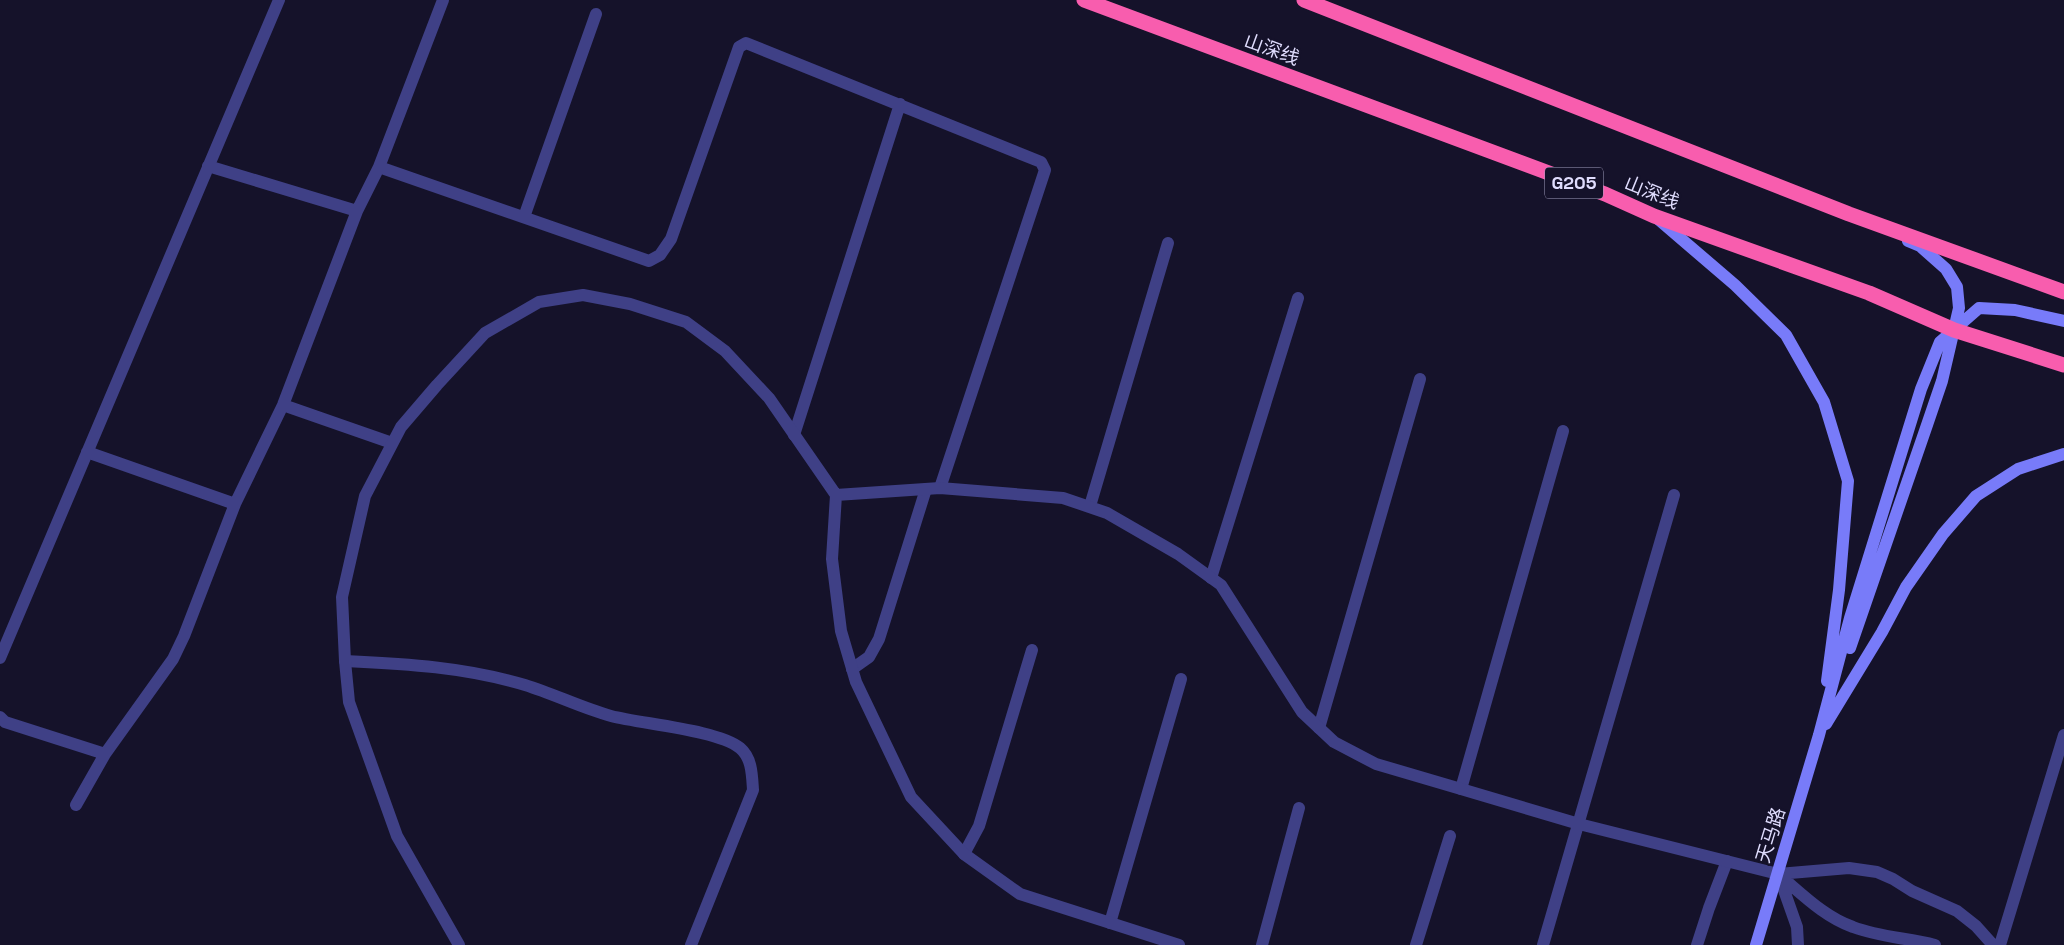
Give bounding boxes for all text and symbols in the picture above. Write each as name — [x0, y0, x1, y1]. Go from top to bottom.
street label: 山深线 — [1241, 28, 1303, 71]
road number: G205 — [1545, 168, 1603, 198]
street label: 山深线 — [1621, 170, 1683, 215]
street label: 天马路 — [1750, 804, 1791, 866]

